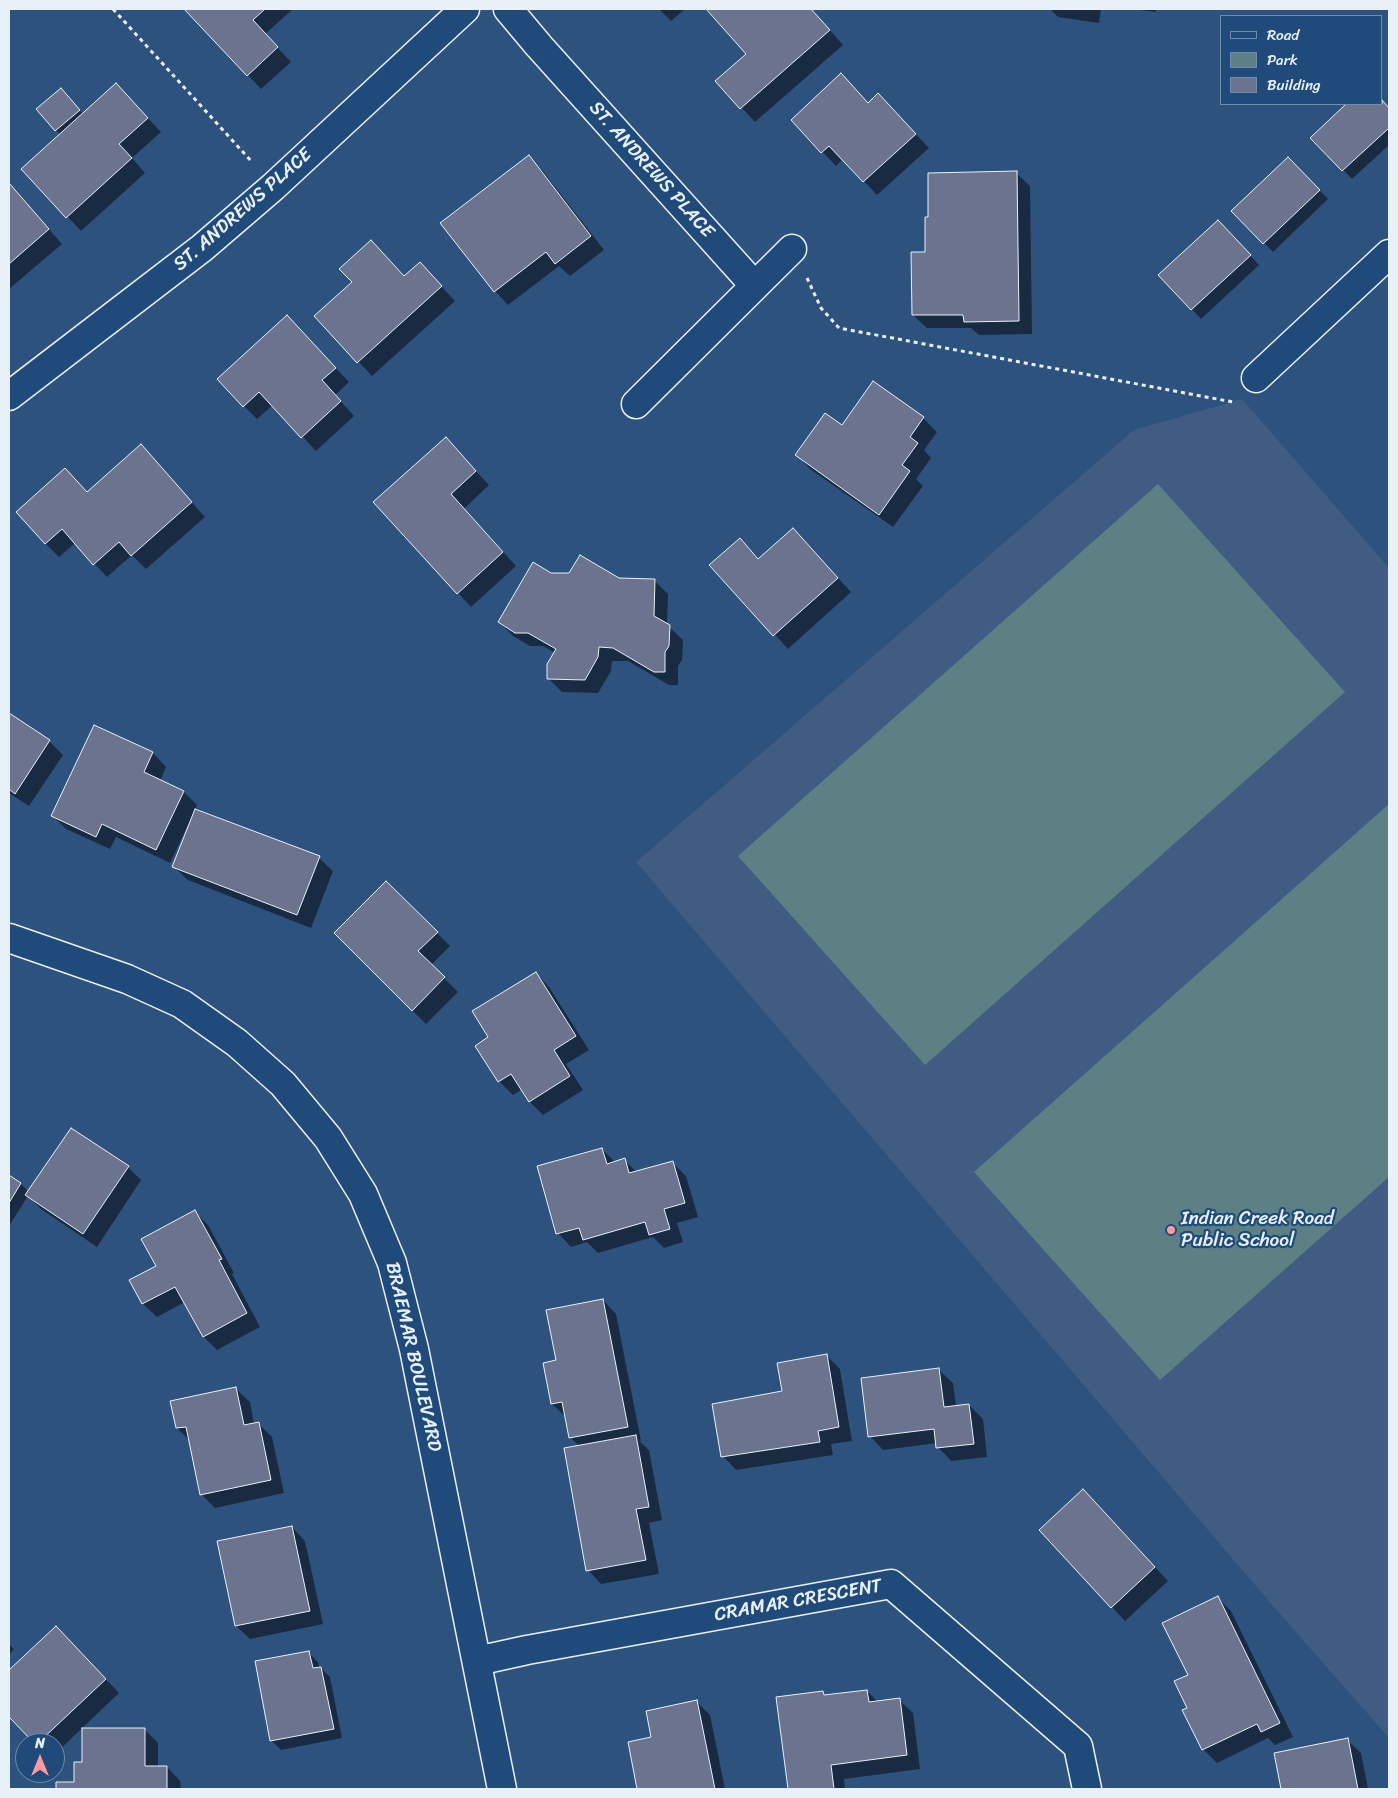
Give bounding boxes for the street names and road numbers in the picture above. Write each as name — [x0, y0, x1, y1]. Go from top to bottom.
street label: ST. ANDREWS PLACE — [584, 97, 718, 243]
street label: ST. ANDREWS PLACE — [169, 144, 317, 276]
street label: BRAEMAR BOULEVARD — [380, 1260, 446, 1454]
street label: CRAMAR CRESCENT — [713, 1575, 883, 1627]

